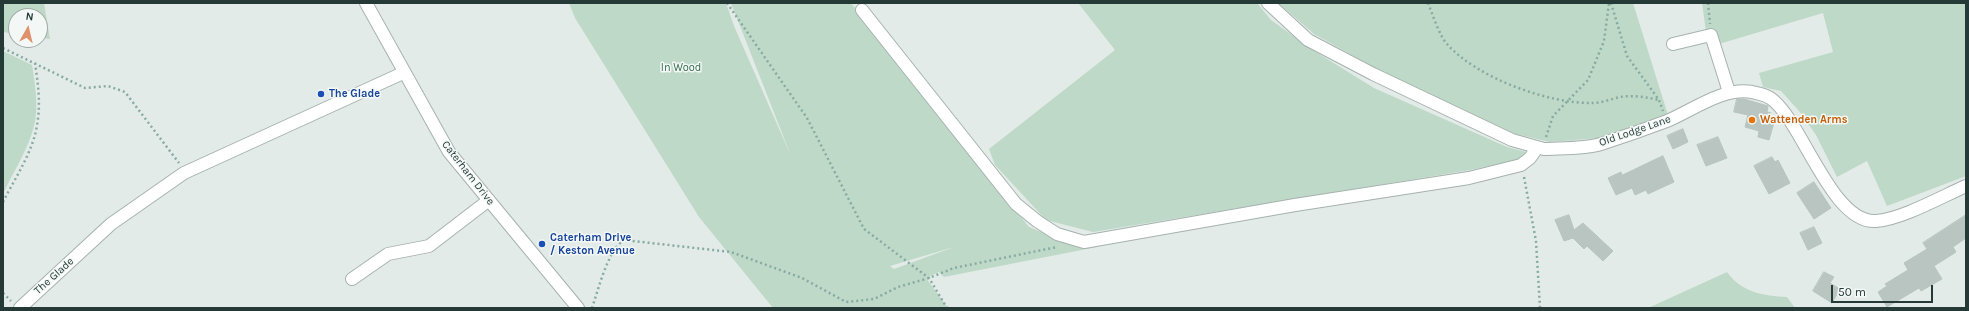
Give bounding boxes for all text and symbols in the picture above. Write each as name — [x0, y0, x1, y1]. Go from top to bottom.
north arrow — [8, 8, 48, 48]
text: N — [25, 10, 34, 24]
park label: In Wood — [661, 61, 701, 75]
place label: The Glade — [329, 87, 380, 101]
marker: The Glade — [316, 89, 326, 99]
street label: Old Lodge Lane — [1597, 113, 1673, 149]
place label: Wattenden Arms — [1760, 113, 1847, 127]
marker: Wattenden Arms — [1747, 115, 1757, 125]
street label: Caterham Drive — [439, 138, 497, 208]
place label: Caterham Drive / Keston Avenue — [550, 231, 635, 257]
marker: Caterham Drive / Keston Avenue — [537, 239, 547, 249]
street label: The Glade — [31, 255, 77, 297]
scale bar — [1833, 277, 1935, 303]
text: 50 m — [1838, 285, 1866, 299]

